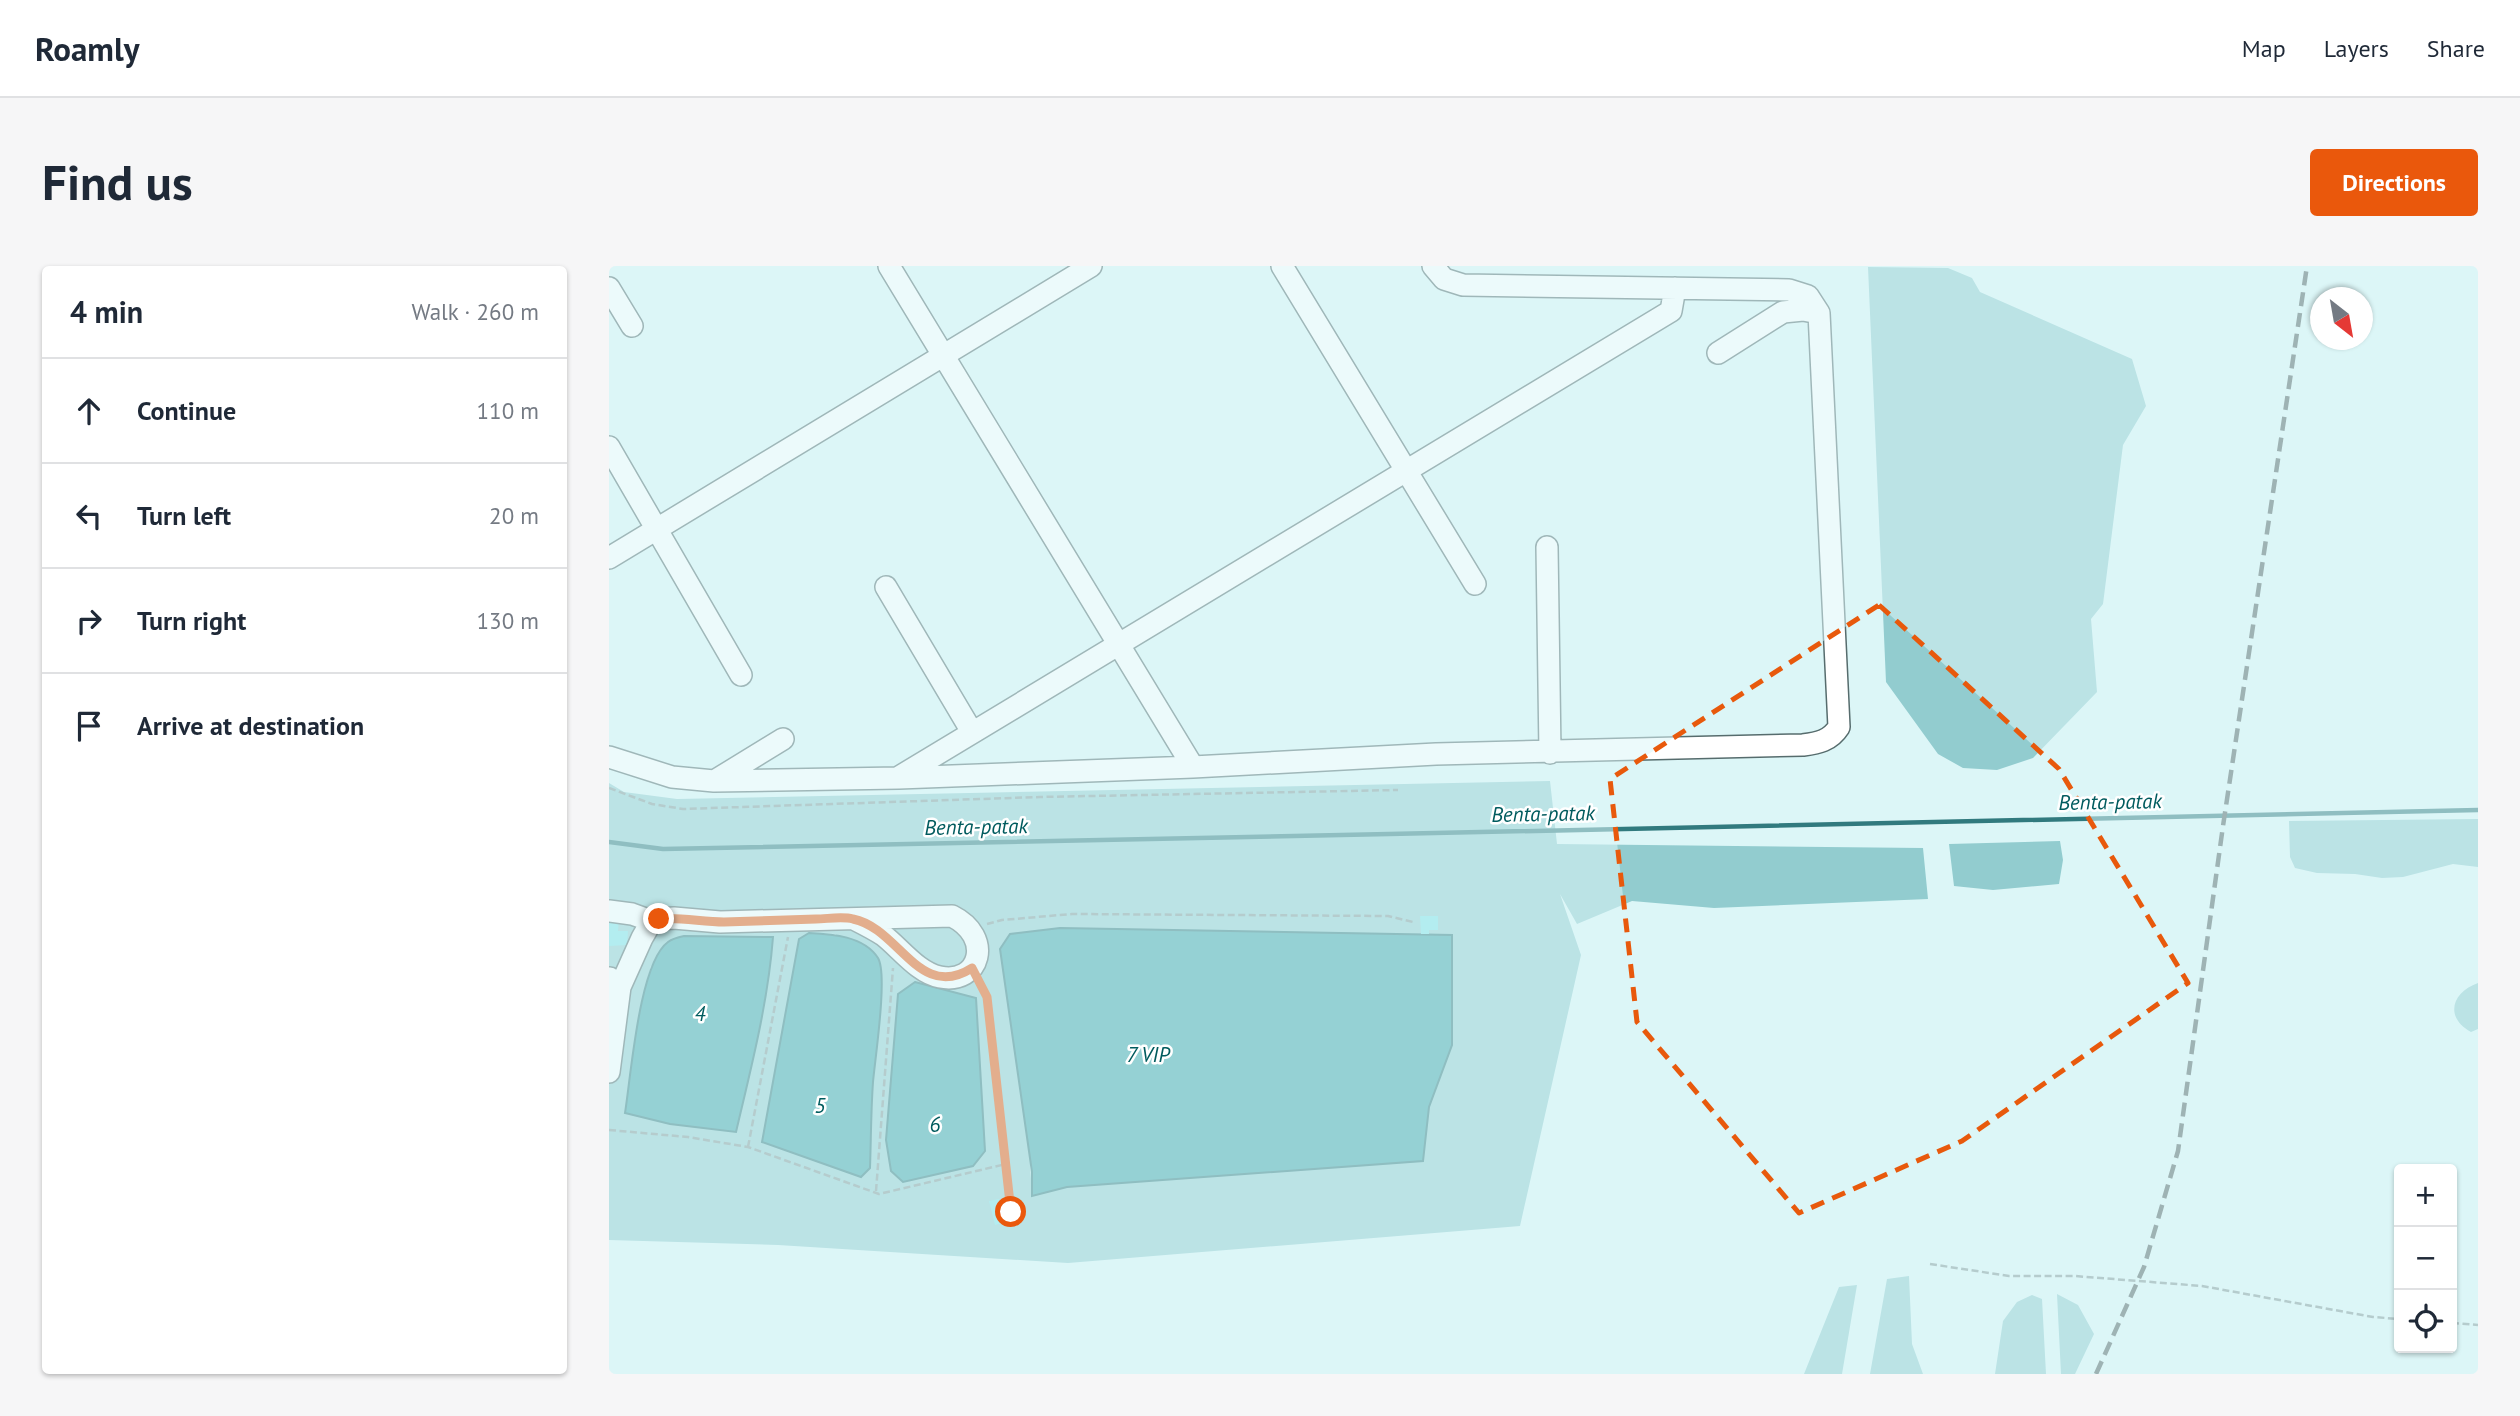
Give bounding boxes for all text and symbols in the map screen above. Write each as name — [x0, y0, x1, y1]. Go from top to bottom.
text: Roamly — [35, 27, 139, 70]
text: Map — [2242, 33, 2286, 64]
text: Layers — [2324, 33, 2389, 64]
text: Share — [2427, 33, 2485, 64]
button: Directions — [2310, 149, 2478, 216]
text: Find us — [42, 150, 193, 214]
north arrow — [2310, 287, 2373, 350]
text: 4 min — [70, 292, 143, 331]
text: Walk · 260 m — [412, 297, 539, 326]
icon: ahead — [70, 392, 108, 430]
text: Continue — [137, 394, 236, 427]
text: 110 m — [477, 396, 539, 425]
icon: left — [70, 497, 108, 535]
text: Turn left — [137, 499, 231, 532]
text: 20 m — [489, 501, 539, 530]
icon: right — [70, 602, 108, 640]
text: Turn right — [137, 604, 246, 637]
text: 130 m — [477, 606, 539, 635]
icon: arrive — [70, 707, 108, 745]
text: Arrive at destination — [137, 709, 364, 742]
water label: Benta-patak — [2058, 787, 2164, 816]
water label: Benta-patak — [1491, 799, 1597, 828]
water label: Benta-patak — [924, 812, 1030, 841]
route end — [643, 903, 674, 934]
water label: 4 — [695, 1000, 707, 1027]
water label: 7 VIP — [1126, 1041, 1170, 1068]
water label: 5 — [815, 1092, 827, 1119]
water label: 6 — [930, 1111, 941, 1138]
map controls — [2394, 1164, 2457, 1353]
button: + — [2394, 1164, 2457, 1227]
route start — [995, 1196, 1026, 1227]
button: − — [2394, 1227, 2457, 1290]
button: locate — [2394, 1290, 2457, 1353]

